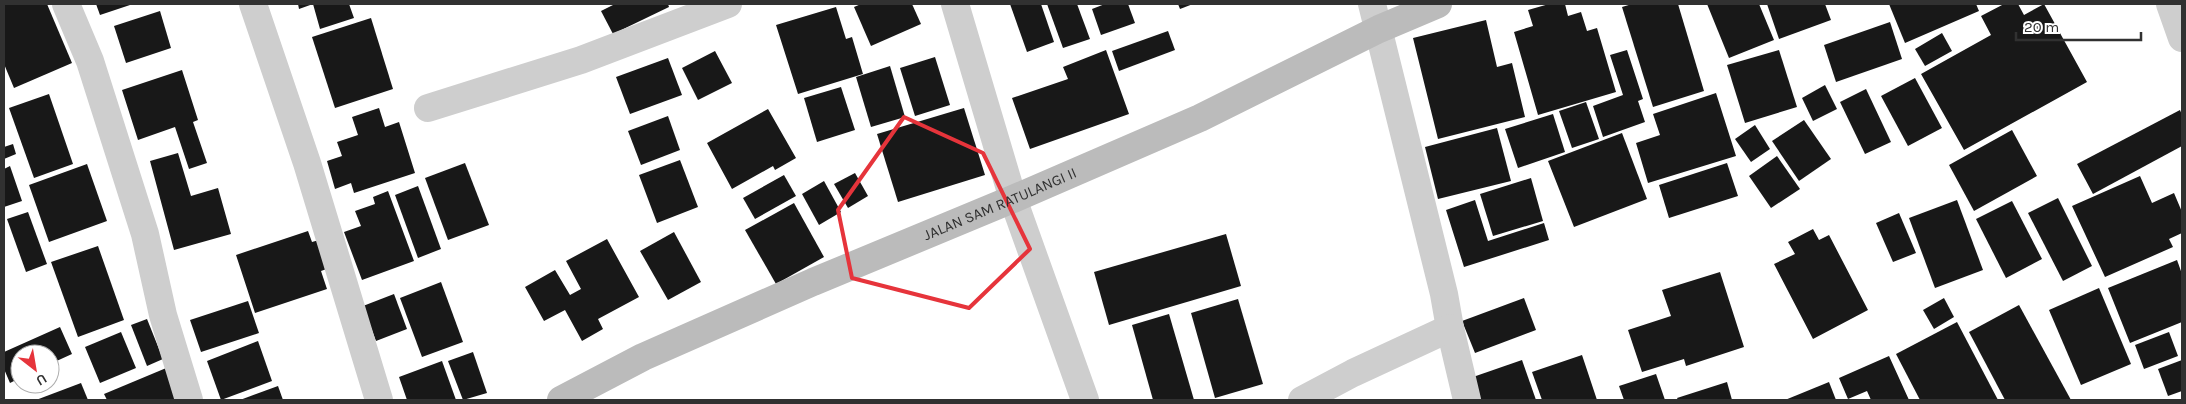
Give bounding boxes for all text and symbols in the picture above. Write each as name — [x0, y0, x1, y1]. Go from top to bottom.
scale bar — [2016, 10, 2141, 42]
text: 20 m — [2024, 18, 2059, 36]
street label: JALAN SAM RATULANGI II — [921, 164, 1079, 244]
north arrow — [10, 344, 60, 394]
text: U — [33, 370, 50, 389]

